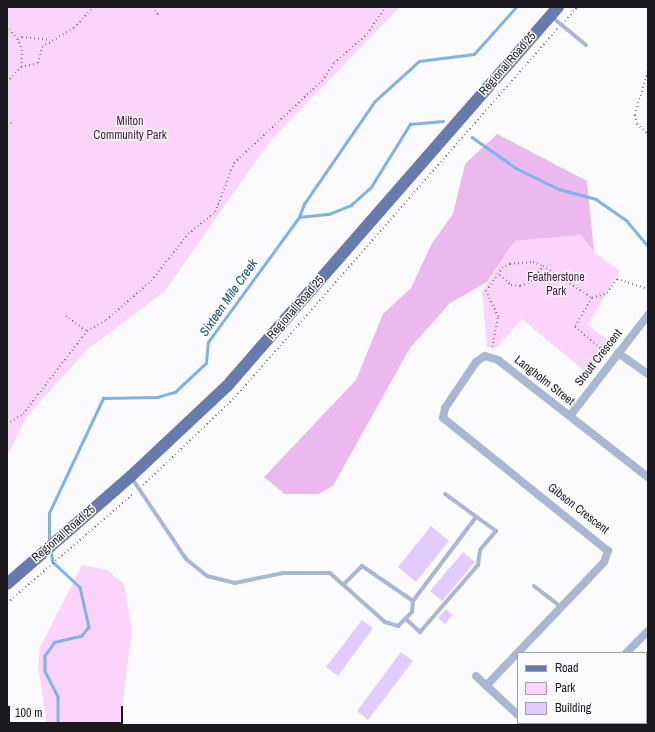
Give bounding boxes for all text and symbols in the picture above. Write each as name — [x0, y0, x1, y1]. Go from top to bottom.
street label: Regional Road 25 — [477, 29, 539, 99]
park label: Milton Community Park — [93, 115, 167, 143]
water label: Sixteen Mile Creek — [197, 256, 261, 340]
park label: Featherstone Park — [527, 271, 585, 299]
street label: Regional Road 25 — [265, 273, 327, 343]
street label: Stoutt Crescent — [572, 327, 626, 389]
street label: Langholm Street — [511, 353, 577, 409]
street label: Gibson Crescent — [544, 481, 612, 537]
street label: Regional Road 25 — [29, 503, 99, 565]
legend — [517, 652, 647, 724]
text: Road — [555, 660, 579, 676]
text: Park — [555, 680, 575, 696]
scale bar — [10, 698, 125, 724]
text: Building — [555, 700, 591, 716]
text: 100 m — [15, 705, 42, 721]

